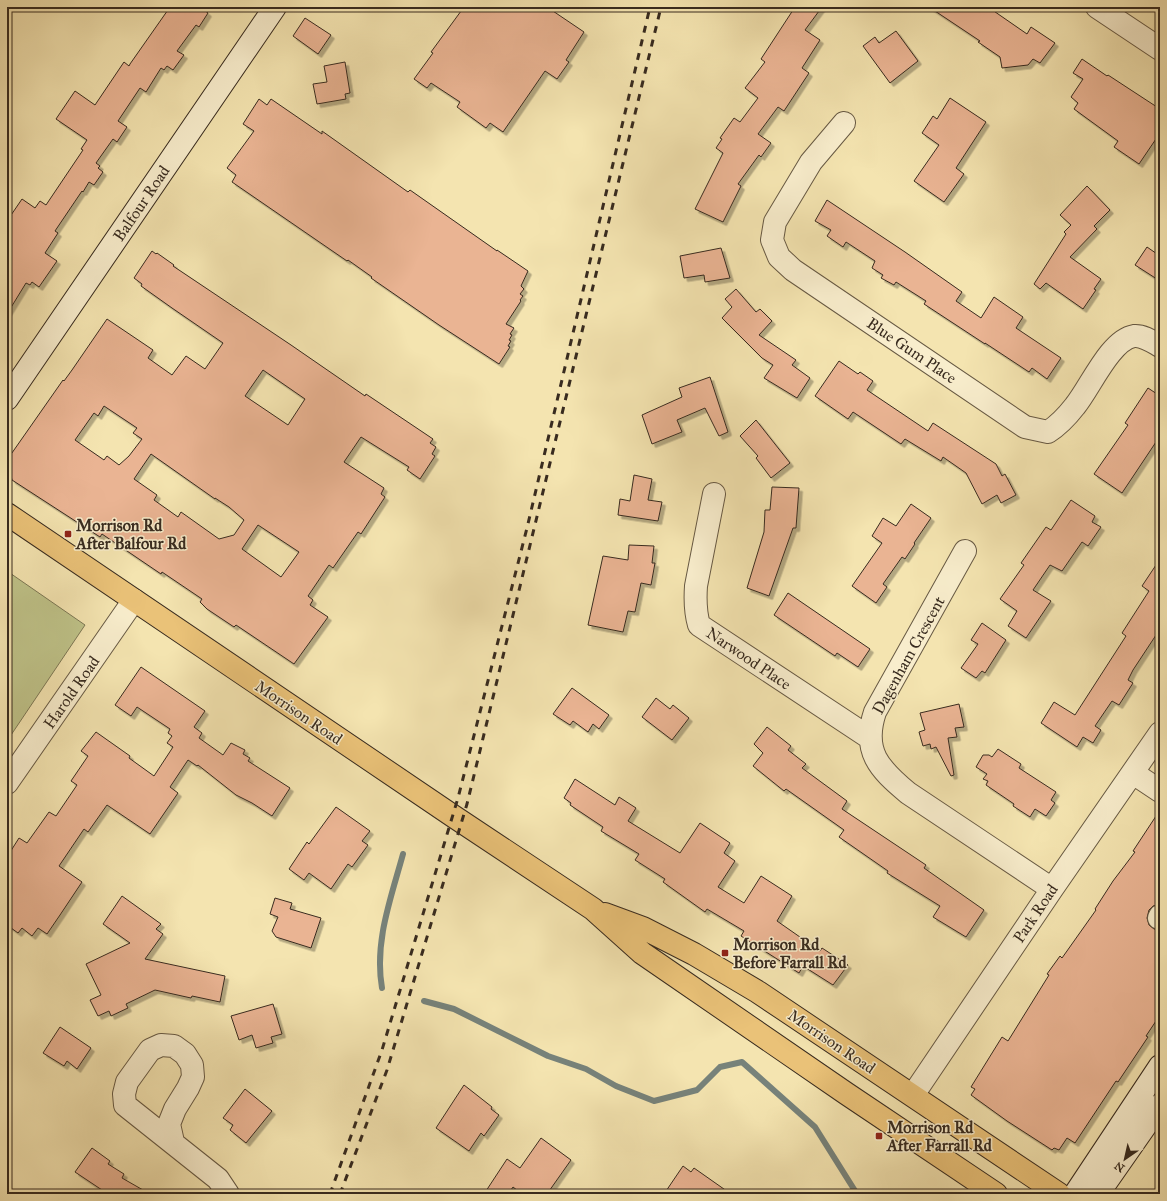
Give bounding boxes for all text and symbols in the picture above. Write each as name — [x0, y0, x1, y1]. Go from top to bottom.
street label: Balfour Road — [109, 162, 174, 245]
street label: Blue Gum Place — [863, 313, 961, 388]
place label: Morrison Rd After Balfour Rd — [75, 516, 187, 553]
marker: Morrison Rd After Balfour Rd — [63, 529, 73, 539]
street label: Dagenham Crescent — [868, 593, 950, 718]
street label: Narwood Place — [703, 623, 795, 694]
street label: Harold Road — [39, 652, 103, 732]
street label: Morrison Road — [252, 676, 346, 749]
street label: Park Road — [1009, 880, 1062, 946]
place label: Morrison Rd Before Farrall Rd — [733, 935, 848, 972]
marker: Morrison Rd Before Farrall Rd — [720, 948, 730, 958]
street label: Morrison Road — [785, 1005, 879, 1078]
place label: Morrison Rd After Farrall Rd — [886, 1118, 993, 1155]
marker: Morrison Rd After Farrall Rd — [874, 1131, 884, 1141]
north arrow — [1105, 1139, 1145, 1179]
text: N — [1112, 1159, 1127, 1175]

